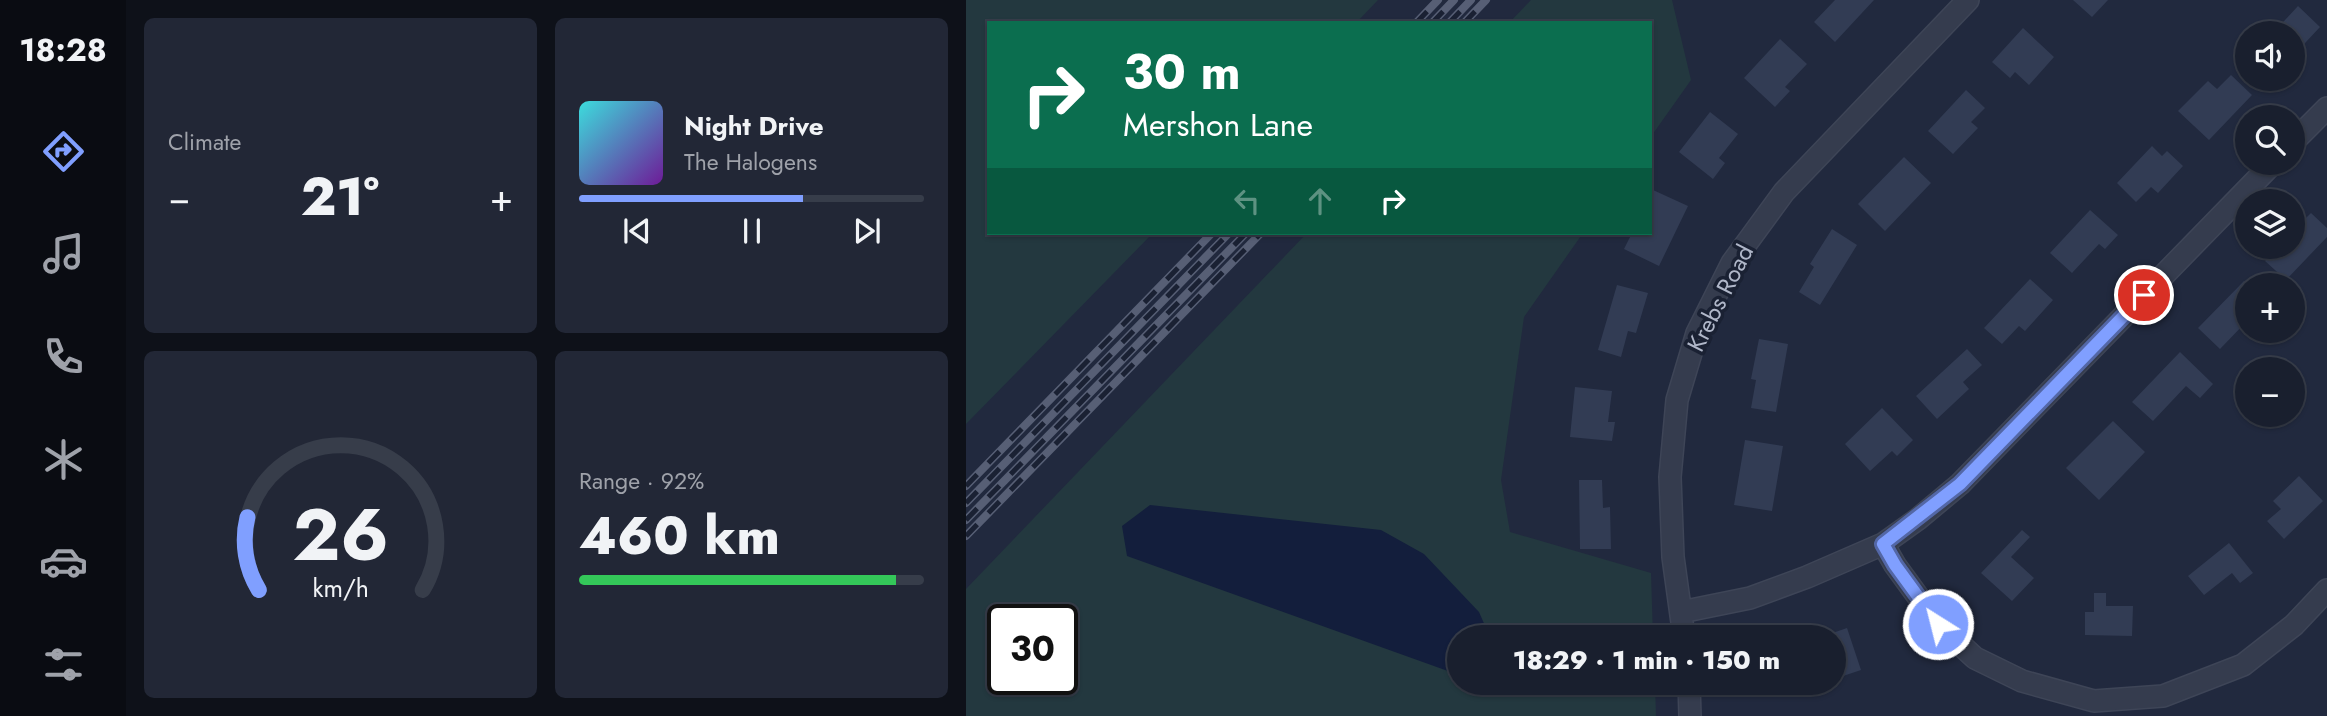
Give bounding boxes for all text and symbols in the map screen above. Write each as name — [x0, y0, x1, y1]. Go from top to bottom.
map controls — [2235, 21, 2305, 427]
button: sound — [2235, 21, 2305, 91]
text: 18:28 — [19, 27, 107, 73]
text: 30 m — [1123, 37, 1241, 107]
icon: right — [1008, 49, 1099, 140]
text: Mershon Lane — [1123, 102, 1313, 148]
button: search — [2235, 105, 2305, 175]
text: Night Drive — [684, 107, 824, 145]
text: Climate — [168, 125, 241, 159]
icon: directions — [39, 127, 88, 176]
text: The Halogens — [684, 145, 817, 179]
text: 21° — [301, 159, 379, 235]
text: − — [168, 170, 190, 225]
text: + — [490, 170, 513, 225]
icon: left — [1228, 182, 1266, 220]
icon: ahead — [1301, 182, 1339, 220]
icon: right — [1374, 182, 1412, 220]
button: layers — [2235, 189, 2305, 259]
icon: previous — [618, 212, 656, 250]
icon: pause — [733, 212, 771, 250]
icon: next — [848, 212, 886, 250]
icon: music — [39, 229, 88, 278]
street label: Krebs Road — [1678, 238, 1762, 358]
pin — [2114, 265, 2174, 325]
button: + — [2235, 273, 2305, 343]
icon: arrive — [2125, 276, 2163, 314]
icon: phone — [39, 332, 88, 381]
button: − — [2235, 357, 2305, 427]
icon: climate — [39, 435, 88, 484]
text: Range · 92% — [579, 464, 704, 498]
text: 26 — [292, 483, 389, 588]
text: 460 km — [579, 498, 780, 574]
icon: car — [39, 537, 88, 586]
text: km/h — [312, 570, 369, 606]
position arrow — [1901, 587, 1975, 661]
speed limit sign: 30 — [987, 604, 1078, 695]
icon: filters — [39, 640, 88, 689]
text: 18:29 · 1 min · 150 m — [1513, 641, 1780, 679]

